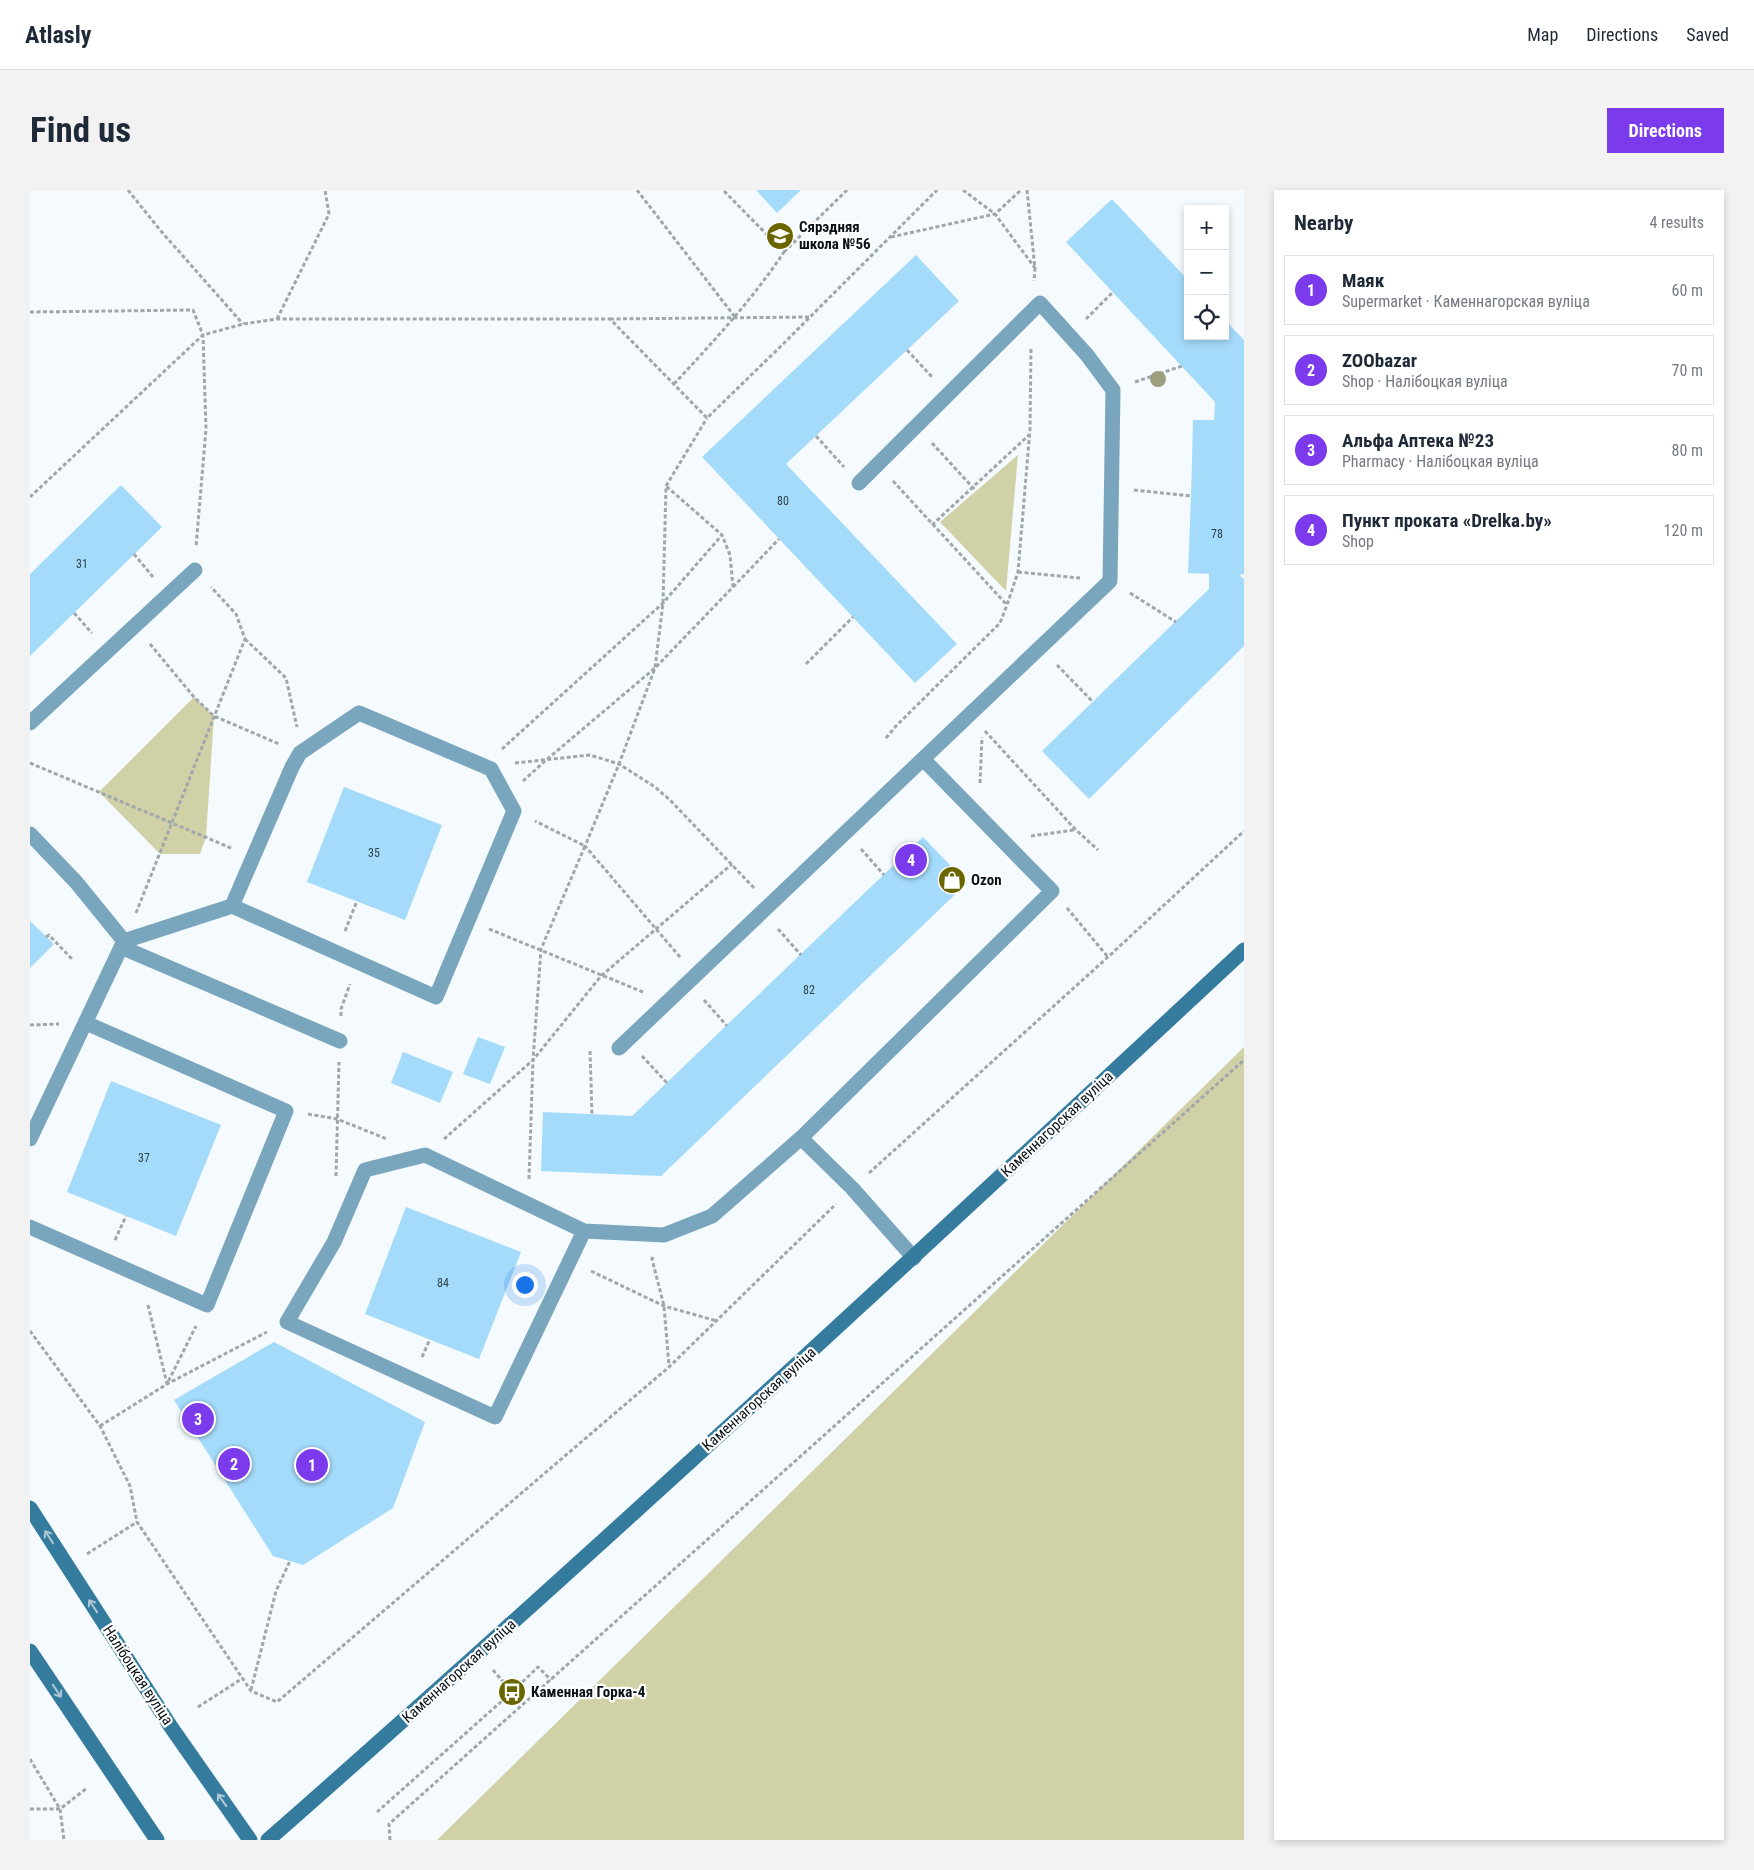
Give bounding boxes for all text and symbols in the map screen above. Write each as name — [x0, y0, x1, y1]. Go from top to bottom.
text: Atlasly — [25, 21, 91, 49]
text: Map — [1527, 24, 1558, 45]
text: Directions — [1586, 24, 1658, 45]
text: Saved — [1686, 24, 1729, 45]
button: Directions — [1607, 108, 1724, 153]
text: Find us — [30, 110, 131, 151]
map controls — [1184, 205, 1229, 340]
button: + — [1184, 205, 1229, 250]
text: Nearby — [1294, 211, 1353, 235]
text: 4 results — [1649, 213, 1704, 232]
place label: Сярэдняя школа №56 — [799, 218, 871, 253]
school or university icon: Сярэдняя школа №56 — [765, 221, 795, 251]
button: − — [1184, 250, 1229, 295]
text: Маяк — [1342, 269, 1384, 292]
text: 1 — [1307, 281, 1315, 300]
text: 60 m — [1671, 281, 1703, 300]
text: Supermarket · Каменнагорская вуліца — [1342, 292, 1590, 311]
button: locate — [1184, 295, 1229, 340]
text: ZOObazar — [1342, 349, 1417, 372]
text: 2 — [1307, 361, 1315, 380]
text: 70 m — [1671, 361, 1703, 380]
text: Shop · Налібоцкая вуліца — [1342, 372, 1508, 391]
text: Альфа Аптека №23 — [1342, 429, 1494, 452]
text: 3 — [1307, 441, 1315, 460]
text: 80 m — [1671, 441, 1703, 460]
text: Pharmacy · Налібоцкая вуліца — [1342, 452, 1539, 471]
house number: 80 — [777, 494, 789, 508]
text: Пункт проката «Drelka.by» — [1342, 509, 1552, 532]
text: 4 — [1307, 521, 1315, 540]
text: 120 m — [1664, 521, 1703, 540]
house number: 78 — [1211, 527, 1223, 541]
text: Shop — [1342, 532, 1374, 551]
house number: 31 — [76, 557, 88, 571]
pin: 4 — [895, 841, 927, 879]
house number: 35 — [368, 846, 380, 860]
shop icon: Ozon — [937, 865, 967, 895]
place label: Ozon — [971, 871, 1002, 889]
house number: 82 — [803, 983, 815, 997]
street label: Каменнагорская вуліца — [997, 1067, 1117, 1181]
house number: 37 — [138, 1151, 150, 1165]
your location — [512, 1272, 538, 1298]
house number: 84 — [437, 1276, 449, 1290]
street label: Каменнагорская вуліца — [698, 1343, 820, 1455]
pin: 3 — [182, 1400, 214, 1438]
pin: 2 — [218, 1445, 250, 1483]
pin: 1 — [296, 1446, 328, 1484]
one-way arrow — [44, 1530, 54, 1544]
one-way arrow — [88, 1600, 98, 1614]
street label: Каменнагорская вуліца — [398, 1615, 520, 1727]
street label: Налібоцкая вуліца — [99, 1622, 177, 1728]
bus stop icon: Каменная Горка-4 — [497, 1677, 527, 1707]
place label: Каменная Горка-4 — [531, 1683, 646, 1701]
one-way arrow — [52, 1684, 62, 1698]
one-way arrow — [217, 1793, 227, 1807]

